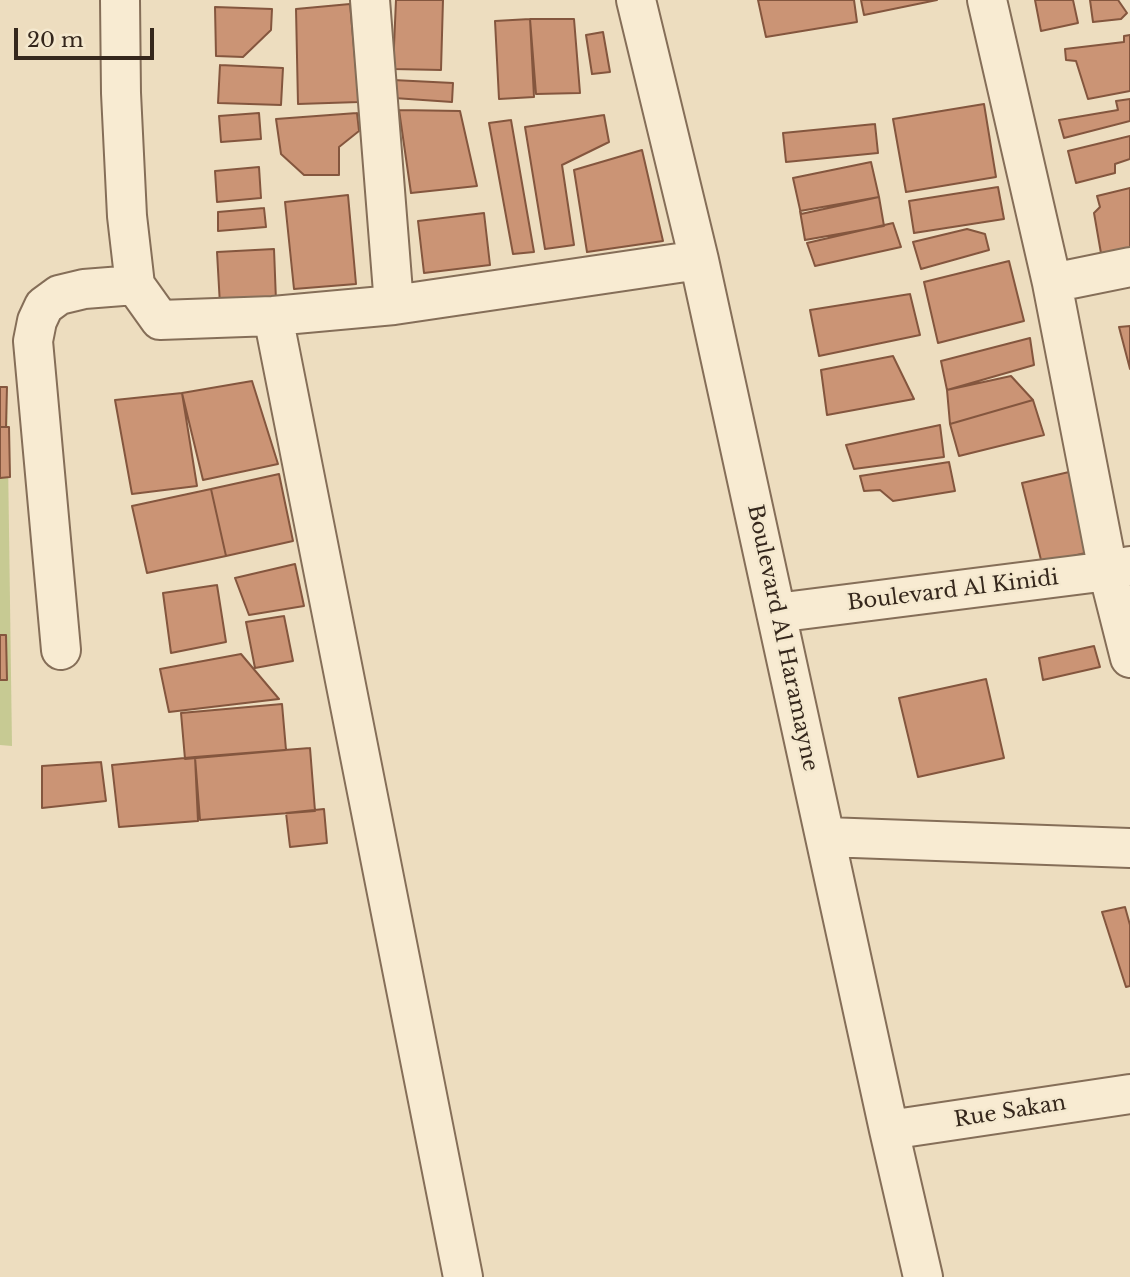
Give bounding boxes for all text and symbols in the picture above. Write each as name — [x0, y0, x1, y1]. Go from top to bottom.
scale bar — [18, 14, 158, 58]
text: 20 m — [27, 27, 84, 53]
street label: Boulevard Al Haramayne — [741, 502, 823, 774]
street label: Boulevard Al Kinidi — [846, 566, 1060, 616]
street label: Rue Sakan — [952, 1091, 1068, 1133]

